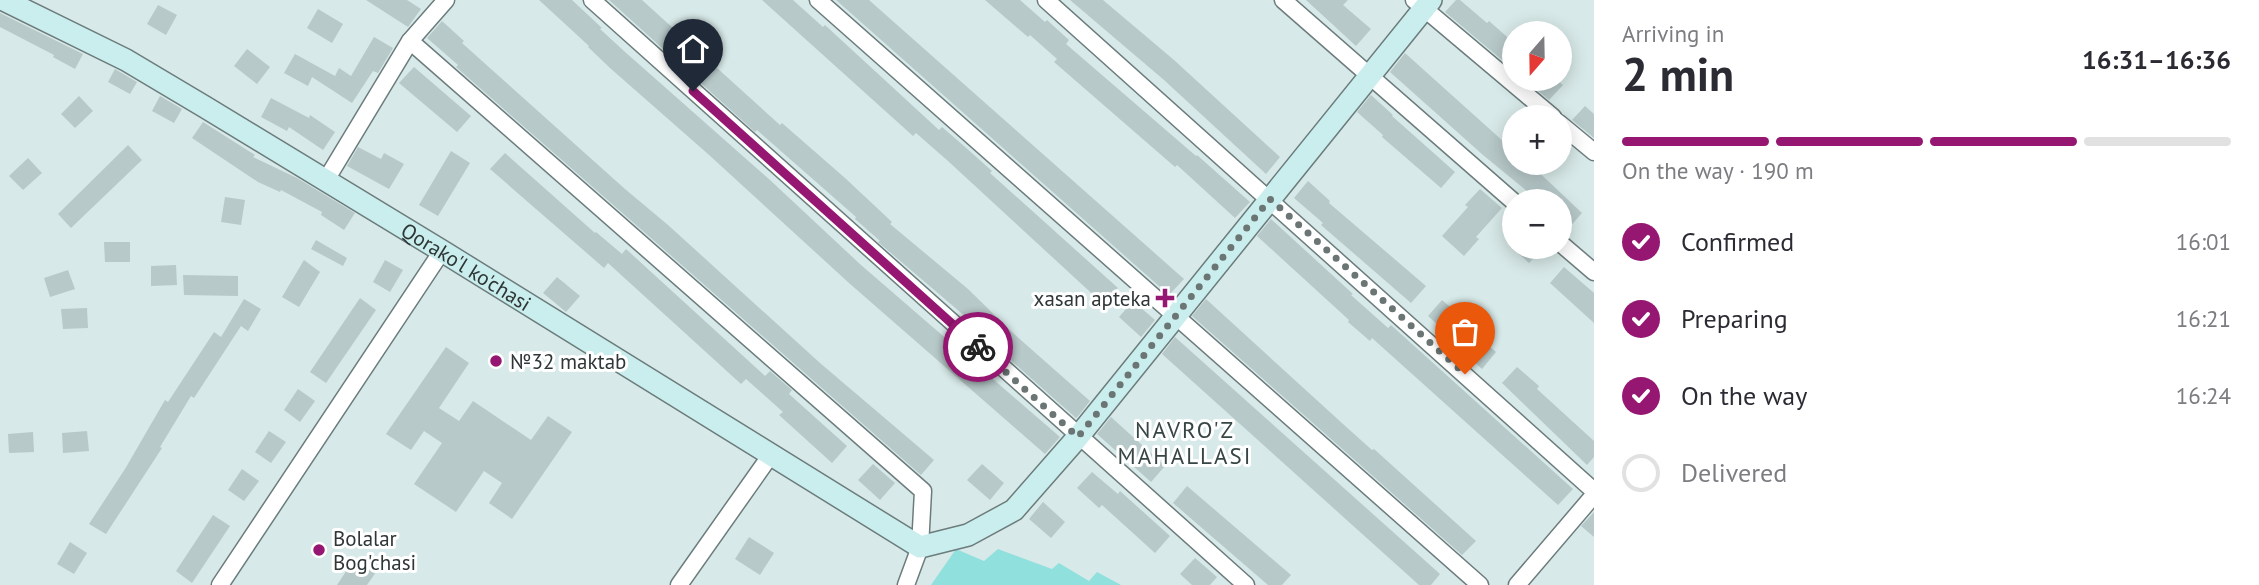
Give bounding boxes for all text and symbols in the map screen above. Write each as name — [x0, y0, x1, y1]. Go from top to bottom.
pin — [663, 19, 723, 91]
text: Arriving in — [1622, 19, 1724, 48]
north arrow — [1502, 21, 1572, 91]
map controls — [1502, 21, 1572, 259]
icon: home — [674, 30, 712, 68]
text: 16:31–16:36 — [2082, 43, 2231, 76]
text: 2 min — [1622, 44, 1734, 104]
button: + — [1502, 105, 1572, 175]
text: On the way · 190 m — [1622, 156, 1814, 185]
button: − — [1502, 189, 1572, 259]
street label: Qorako'l ko'chasi — [396, 216, 536, 317]
icon: check — [1622, 223, 1660, 261]
text: Confirmed — [1681, 225, 1794, 258]
text: 16:01 — [2176, 227, 2231, 256]
place label: xasan apteka — [1034, 285, 1151, 312]
marker: xasan apteka — [1157, 290, 1173, 306]
icon: check — [1622, 300, 1660, 338]
pin — [1435, 302, 1495, 374]
text: Preparing — [1681, 302, 1788, 335]
text: 16:21 — [2176, 304, 2231, 333]
courier — [943, 312, 1013, 382]
icon: bag — [1446, 313, 1484, 351]
icon: bike — [959, 328, 997, 366]
place label: №32 maktab — [510, 348, 626, 375]
marker: №32 maktab — [488, 353, 504, 369]
icon: check — [1622, 377, 1660, 415]
text: On the way — [1681, 379, 1807, 412]
text: 16:24 — [2176, 381, 2231, 410]
district label: NAVRO'Z MAHALLASI — [1118, 415, 1252, 470]
text: Delivered — [1681, 456, 1787, 489]
place label: Bolalar Bog'chasi — [333, 525, 416, 576]
marker: Bolalar Bog'chasi — [311, 542, 327, 558]

